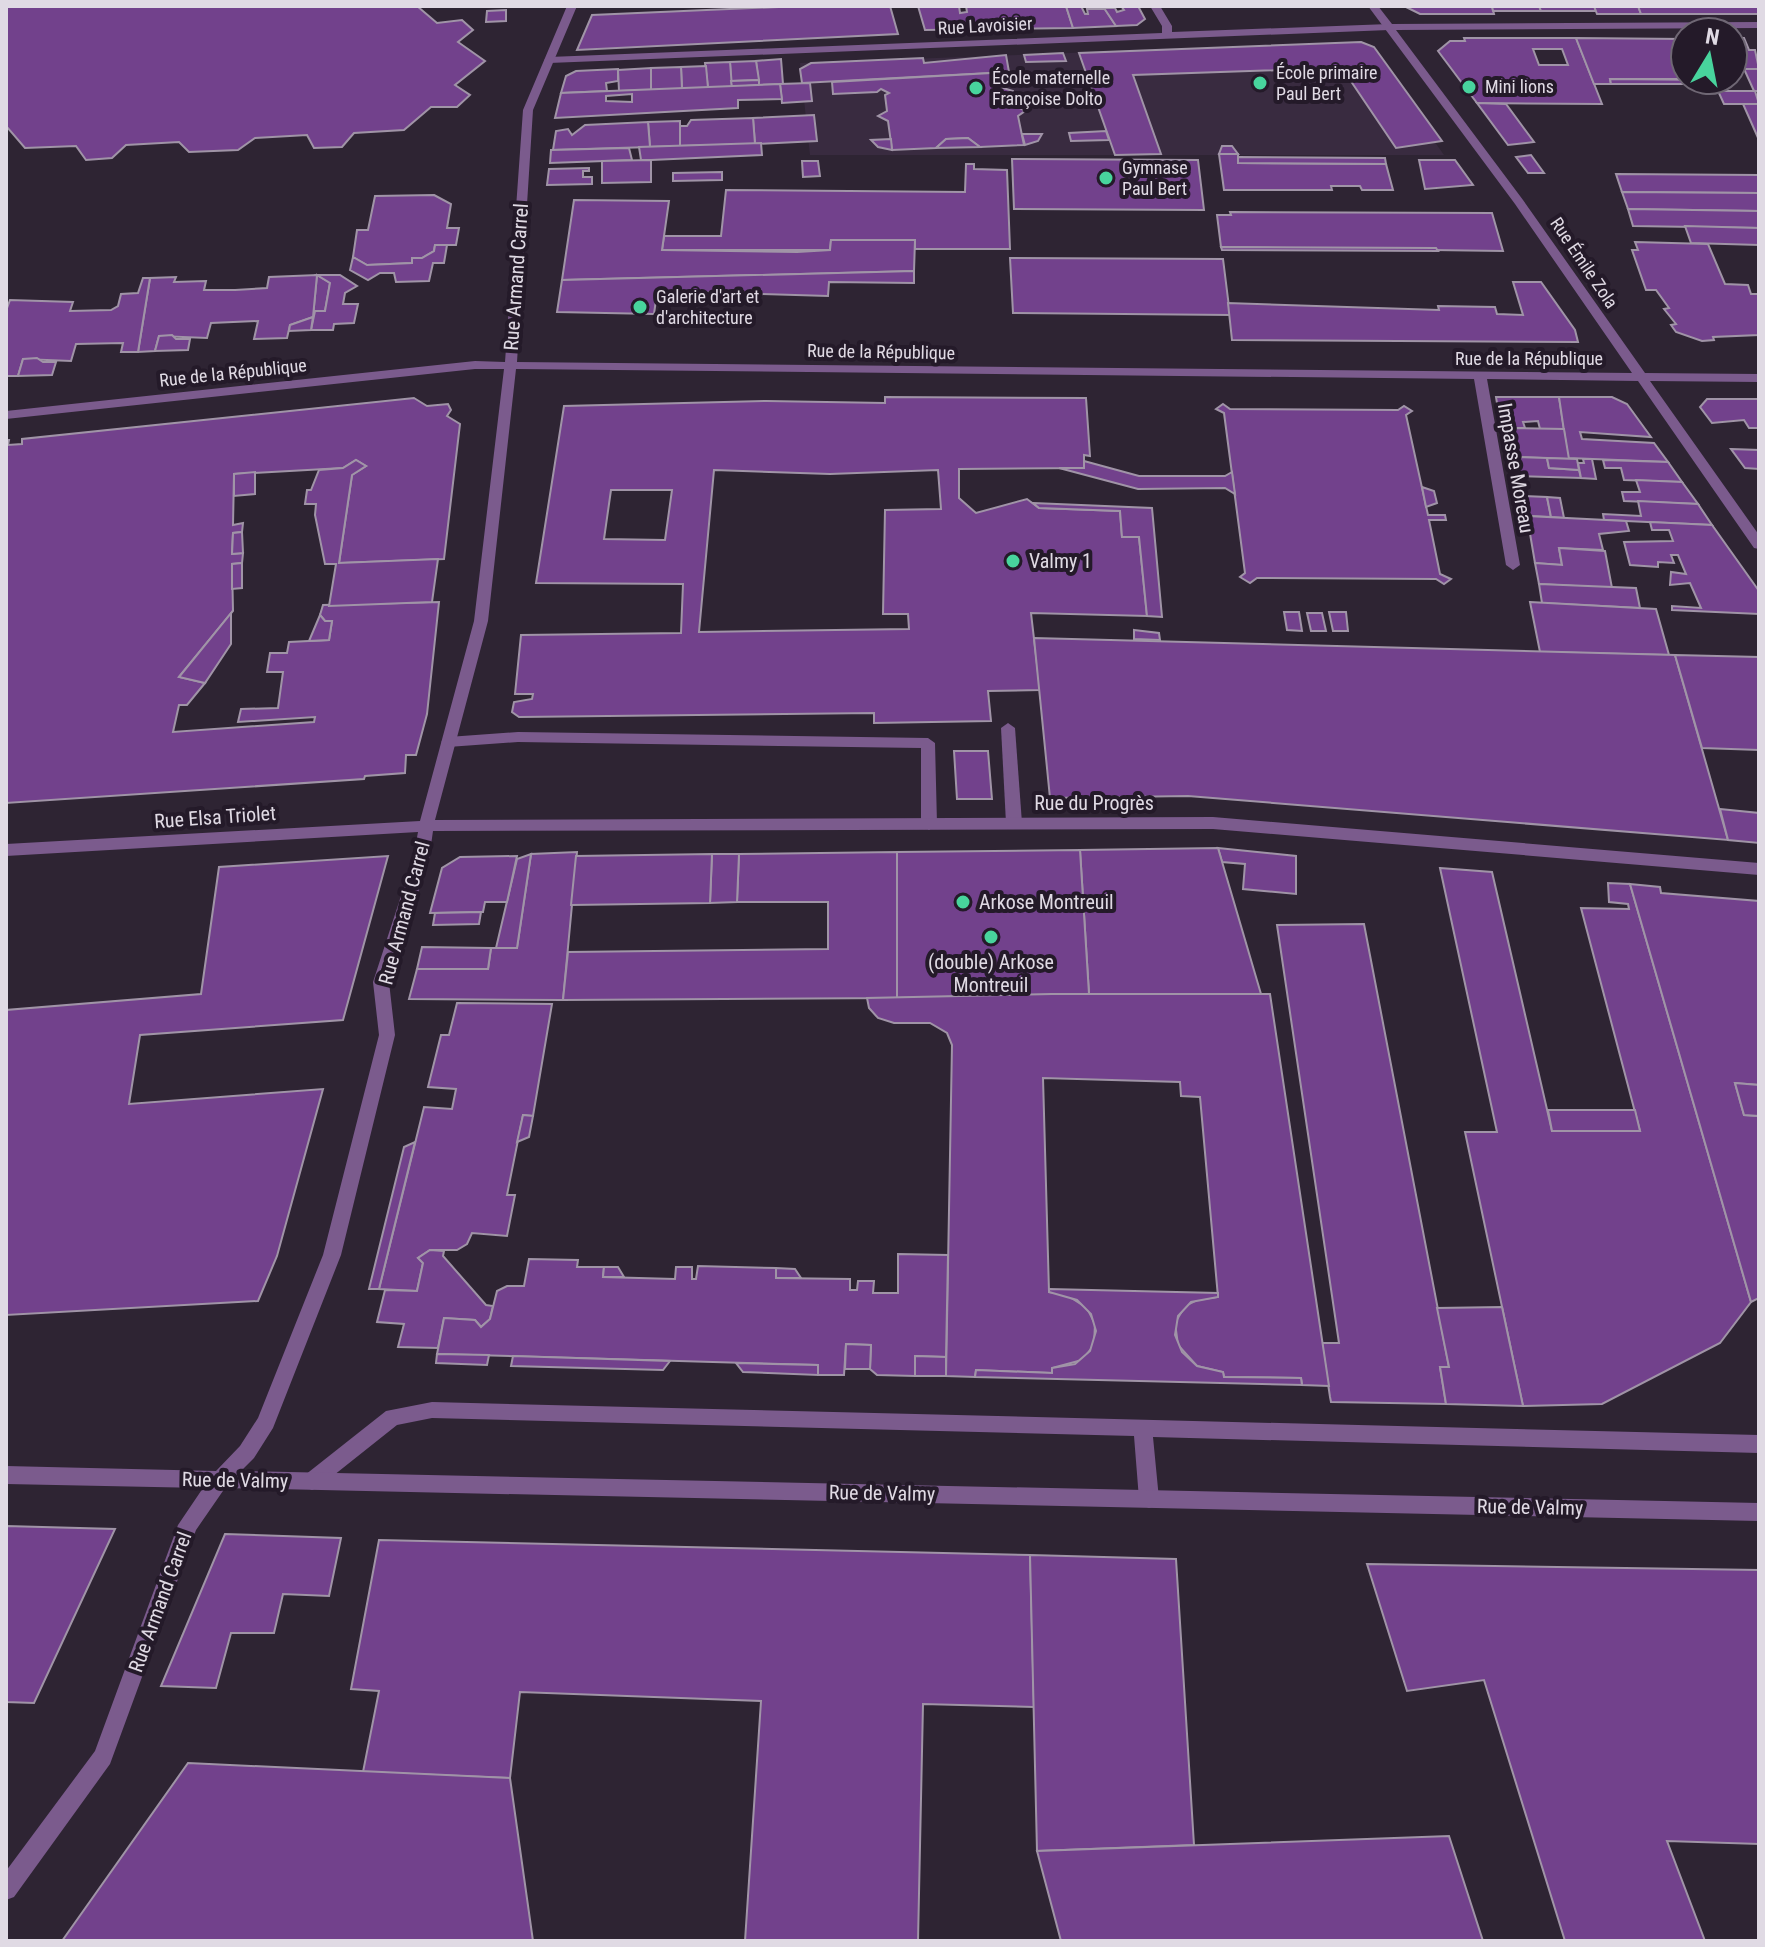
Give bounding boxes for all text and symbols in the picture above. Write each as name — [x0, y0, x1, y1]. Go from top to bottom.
street label: Rue Lavoisier — [937, 13, 1033, 38]
north arrow — [1669, 16, 1749, 96]
text: N — [1704, 23, 1721, 50]
place label: École primaire Paul Bert — [1276, 62, 1377, 104]
place label: École maternelle Françoise Dolto — [992, 67, 1110, 109]
marker: École primaire Paul Bert — [1251, 74, 1269, 92]
place label: Mini lions — [1485, 76, 1554, 97]
marker: Mini lions — [1460, 78, 1478, 96]
marker: École maternelle Françoise Dolto — [967, 79, 985, 97]
place label: Gymnase Paul Bert — [1122, 157, 1188, 199]
marker: Gymnase Paul Bert — [1097, 169, 1115, 187]
street label: Rue Armand Carrel — [499, 203, 533, 351]
street label: Rue Émile Zola — [1546, 213, 1623, 312]
place label: Galerie d'art et d'architecture — [656, 286, 759, 328]
marker: Galerie d'art et d'architecture — [631, 298, 649, 316]
street label: Rue de la République — [807, 340, 955, 363]
street label: Rue de la République — [1455, 348, 1603, 369]
street label: Rue de la République — [158, 354, 308, 391]
street label: Impasse Moreau — [1493, 401, 1539, 535]
place label: Valmy 1 — [1029, 549, 1092, 573]
marker: Valmy 1 — [1004, 552, 1022, 570]
street label: Rue du Progrès — [1034, 791, 1154, 815]
street label: Rue Elsa Triolet — [153, 801, 277, 833]
street label: Rue Armand Carrel — [373, 839, 435, 987]
place label: Arkose Montreuil — [979, 890, 1114, 914]
marker: Arkose Montreuil — [954, 893, 972, 911]
marker: (double) Arkose Montreuil — [982, 928, 1000, 946]
place label: (double) Arkose Montreuil — [928, 950, 1054, 997]
street label: Rue de Valmy — [182, 1467, 288, 1493]
street label: Rue de Valmy — [829, 1480, 935, 1506]
street label: Rue de Valmy — [1477, 1494, 1583, 1520]
street label: Rue Armand Carrel — [123, 1529, 197, 1675]

